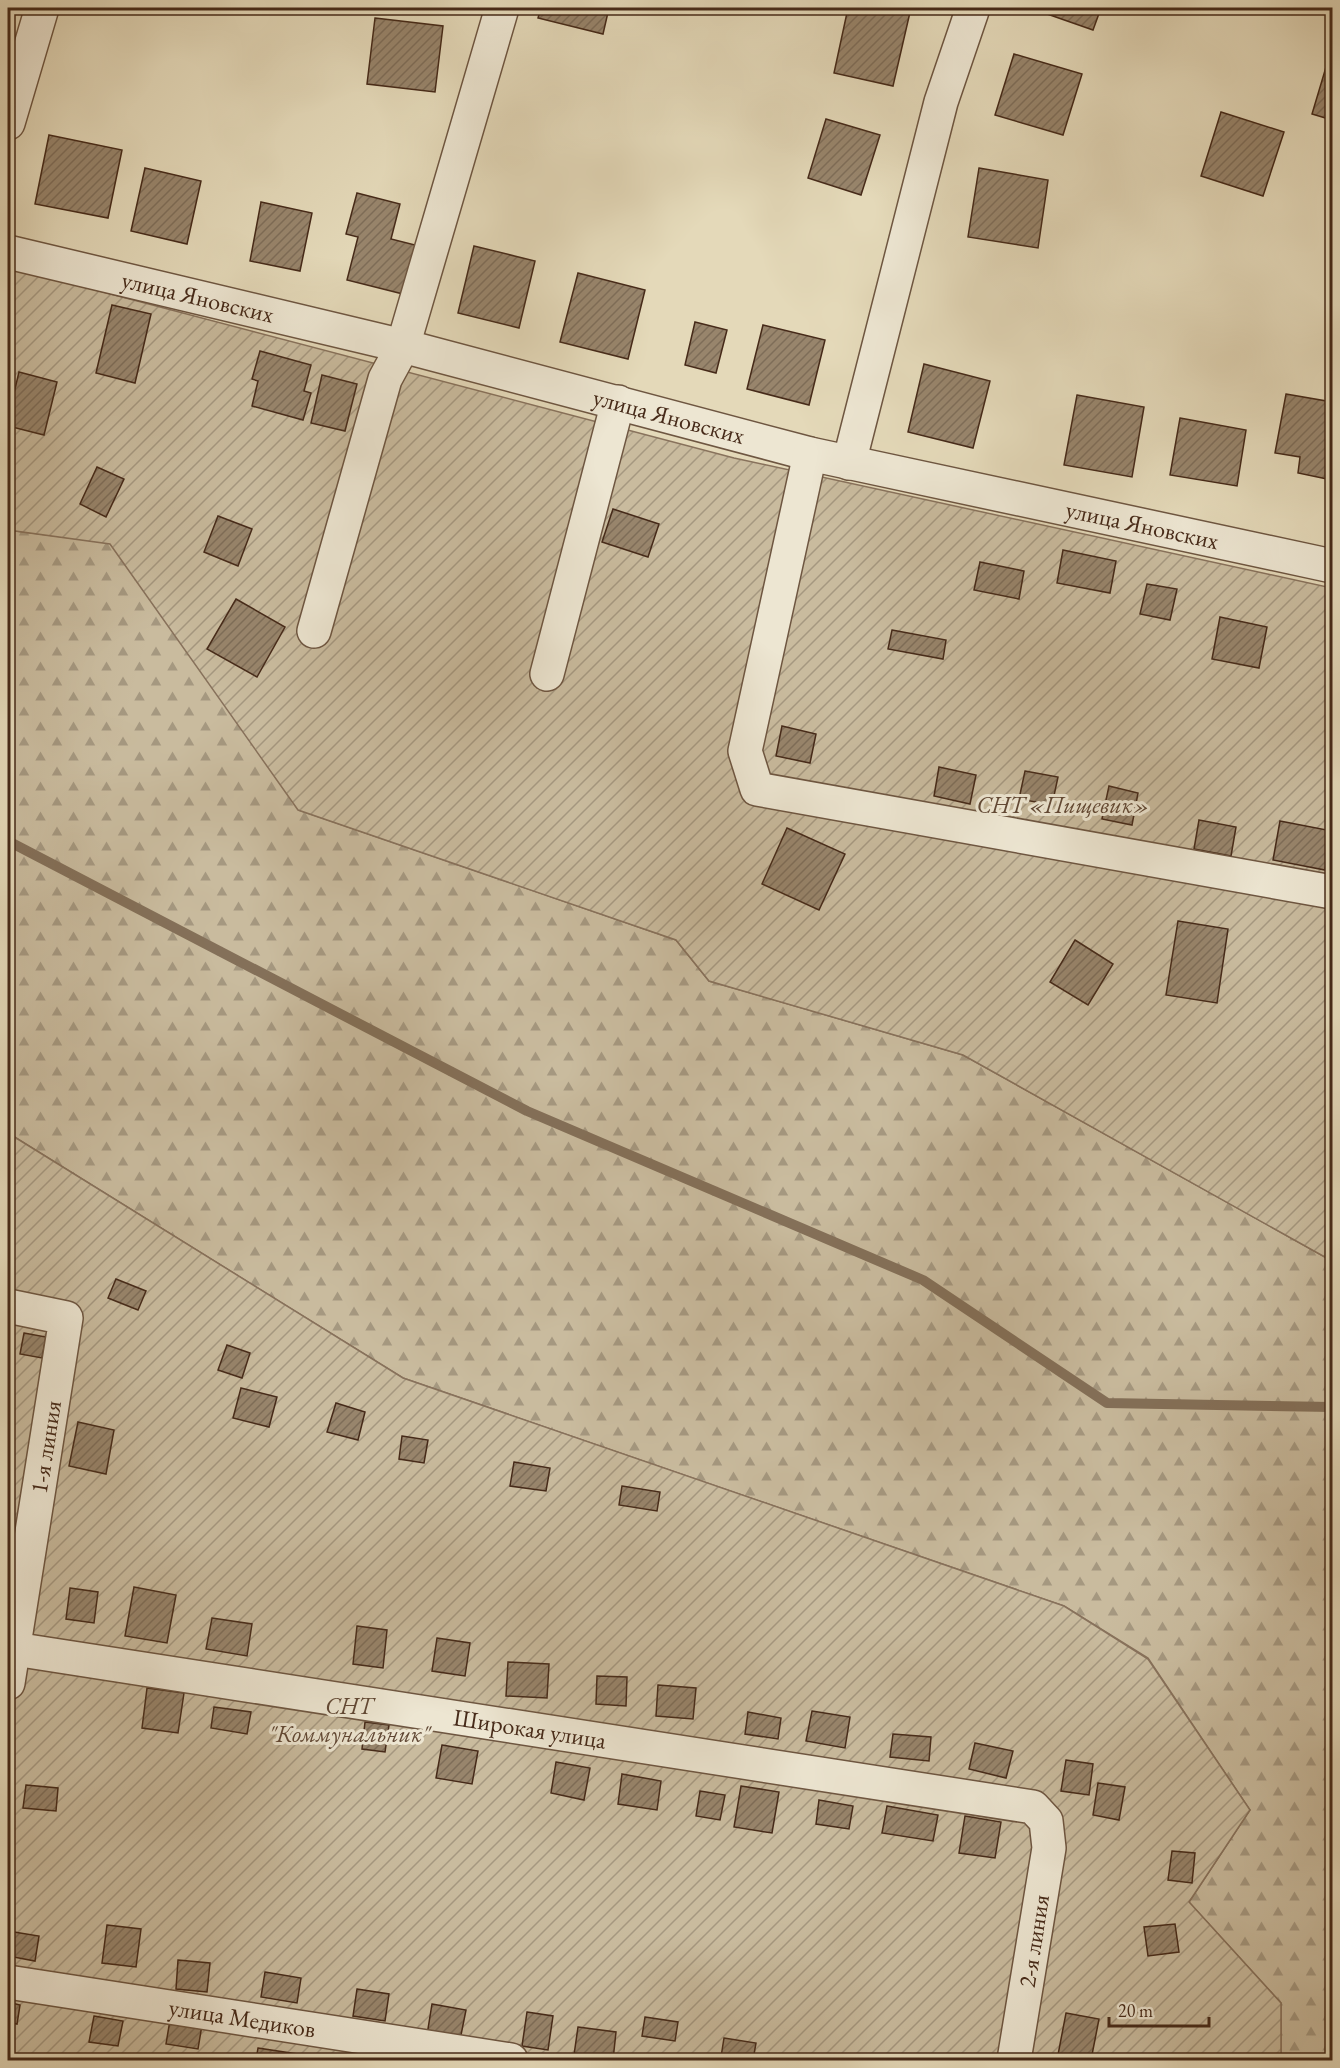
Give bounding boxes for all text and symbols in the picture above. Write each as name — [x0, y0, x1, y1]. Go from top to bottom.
street label: улица Яновских — [119, 264, 278, 330]
street label: улица Яновских — [590, 381, 749, 451]
street label: улица Яновских — [1063, 493, 1222, 556]
park label: СНТ «Пищевик» — [976, 789, 1150, 820]
street label: 1-я линия — [23, 1398, 68, 1496]
park label: СНТ "Коммунальник" — [268, 1690, 432, 1749]
street label: Широкая улица — [451, 1701, 609, 1756]
street label: 2-я линия — [1011, 1892, 1056, 1990]
scale bar — [1109, 1990, 1210, 2028]
street label: улица Медиков — [167, 1991, 318, 2044]
text: 20 m — [1118, 1999, 1153, 2022]

